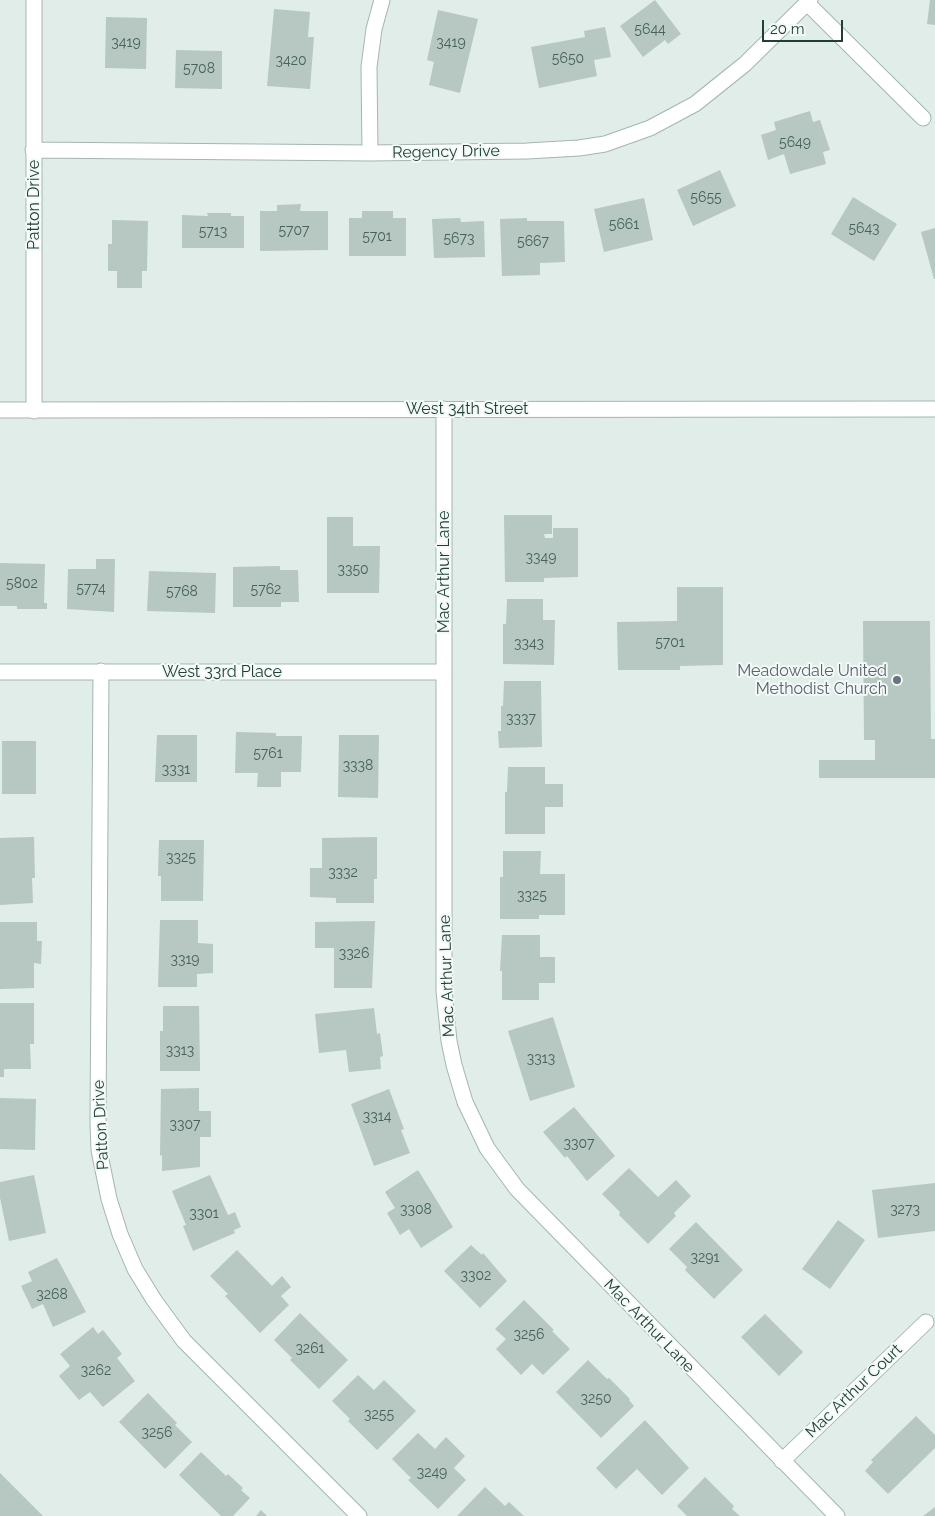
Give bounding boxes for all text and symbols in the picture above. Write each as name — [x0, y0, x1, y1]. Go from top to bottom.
scale bar — [765, 10, 846, 42]
text: 20 m — [770, 20, 805, 38]
house number: 5644 — [634, 22, 666, 38]
house number: 3419 — [111, 35, 141, 51]
house number: 3419 — [436, 35, 466, 51]
house number: 5650 — [552, 51, 584, 67]
house number: 3420 — [276, 53, 306, 69]
house number: 5708 — [183, 61, 215, 77]
house number: 5649 — [779, 135, 811, 151]
street label: Regency Drive — [392, 141, 500, 163]
street label: Patton Drive — [24, 160, 44, 250]
house number: 5655 — [690, 190, 722, 206]
house number: 5661 — [609, 217, 639, 233]
house number: 5643 — [848, 221, 880, 237]
house number: 5707 — [279, 223, 309, 239]
house number: 5713 — [199, 224, 227, 240]
house number: 5701 — [362, 229, 392, 245]
house number: 5673 — [443, 231, 475, 247]
house number: 5667 — [517, 234, 549, 250]
street label: West 34th Street — [406, 399, 528, 419]
street label: Mac Arthur Lane — [434, 511, 454, 633]
house number: 3349 — [526, 550, 556, 566]
house number: 3350 — [337, 562, 369, 578]
house number: 5802 — [6, 576, 38, 592]
house number: 5774 — [76, 581, 106, 597]
house number: 5762 — [251, 582, 281, 598]
house number: 5768 — [166, 584, 198, 600]
house number: 5701 — [655, 635, 685, 651]
house number: 3343 — [514, 636, 544, 652]
place label: Meadowdale United Methodist Church — [737, 661, 887, 699]
street label: West 33rd Place — [162, 662, 282, 682]
marker: Meadowdale United Methodist Church — [891, 674, 903, 686]
house number: 3337 — [506, 711, 536, 727]
house number: 5761 — [253, 746, 283, 762]
house number: 3338 — [343, 758, 373, 774]
house number: 3331 — [162, 762, 190, 778]
house number: 3325 — [166, 850, 196, 866]
house number: 3332 — [328, 865, 358, 881]
house number: 3325 — [517, 888, 547, 904]
street label: Mac Arthur Lane — [435, 914, 459, 1038]
house number: 3326 — [339, 946, 369, 962]
house number: 3319 — [170, 952, 200, 968]
house number: 3313 — [166, 1043, 194, 1059]
house number: 3313 — [527, 1051, 555, 1067]
street label: Patton Drive — [89, 1079, 113, 1171]
house number: 3314 — [363, 1109, 391, 1125]
house number: 3307 — [170, 1117, 200, 1133]
house number: 3307 — [564, 1136, 594, 1152]
house number: 3308 — [400, 1202, 432, 1218]
house number: 3273 — [890, 1202, 920, 1218]
house number: 3301 — [189, 1206, 219, 1222]
house number: 3291 — [691, 1250, 719, 1266]
house number: 3302 — [461, 1268, 491, 1284]
street label: Mac Arthur Lane — [600, 1275, 698, 1377]
house number: 3268 — [36, 1287, 68, 1303]
house number: 3256 — [514, 1327, 544, 1343]
street label: Mac Arthur Court — [802, 1340, 906, 1442]
house number: 3261 — [295, 1341, 325, 1357]
house number: 3262 — [81, 1363, 111, 1379]
house number: 3250 — [581, 1391, 611, 1407]
house number: 3255 — [364, 1407, 394, 1423]
house number: 3256 — [142, 1425, 172, 1441]
house number: 3249 — [417, 1465, 447, 1481]

